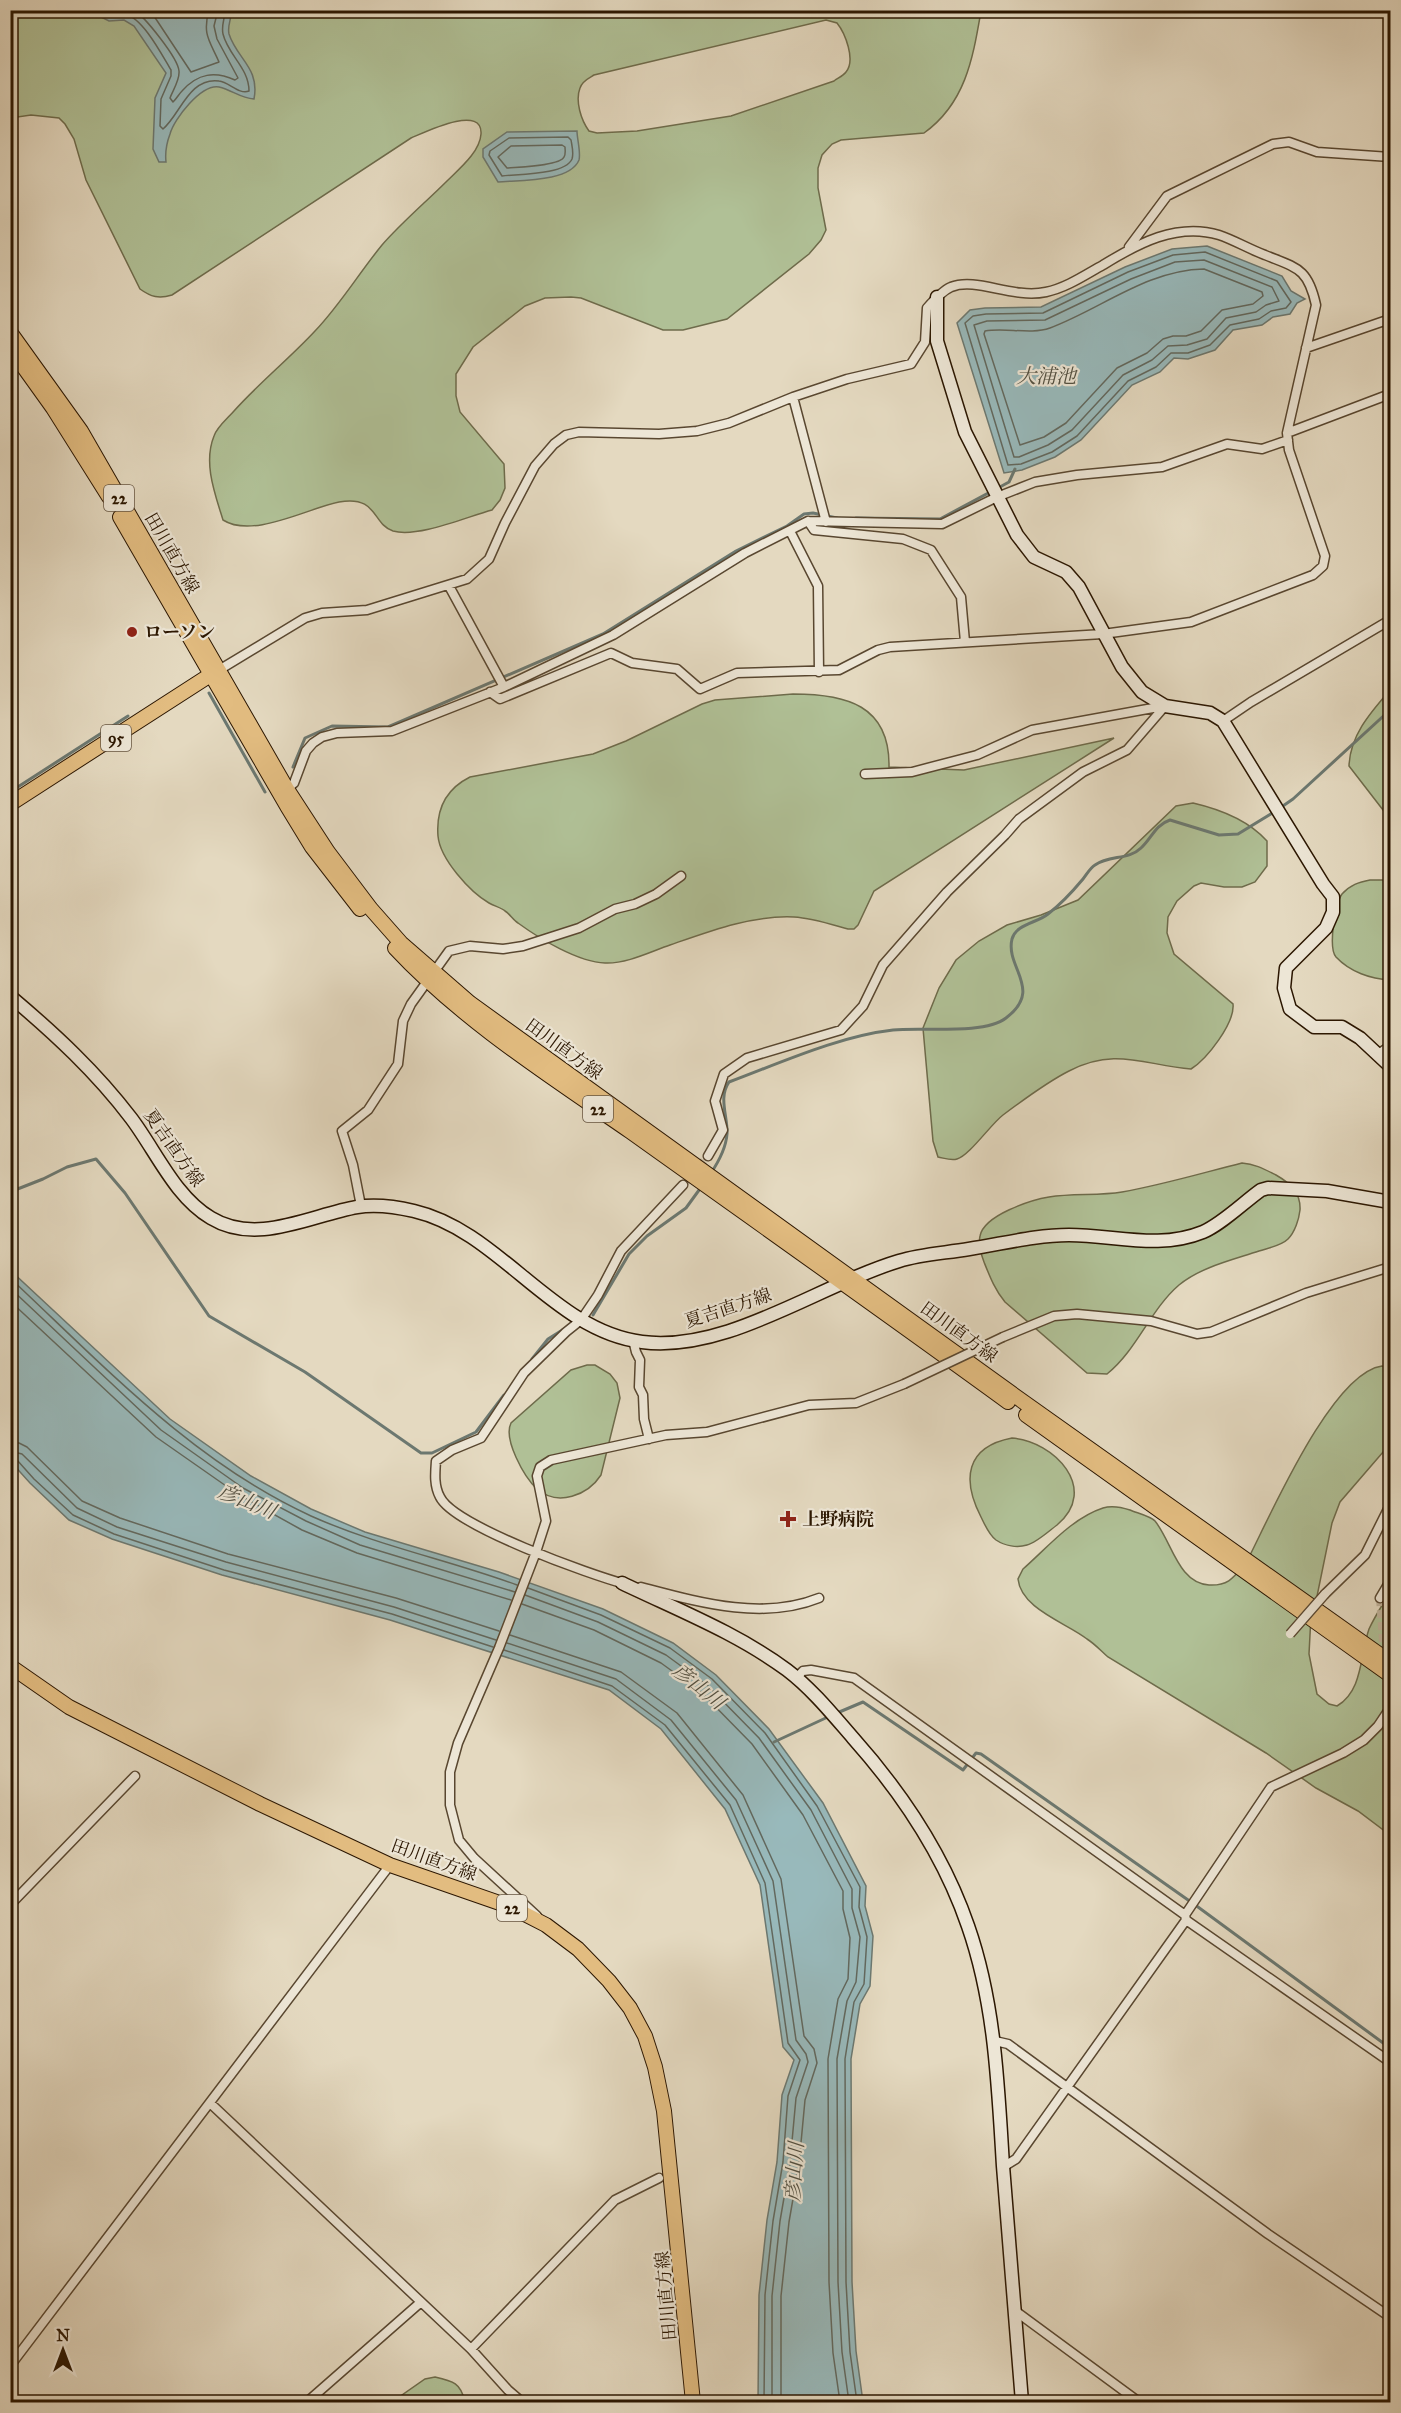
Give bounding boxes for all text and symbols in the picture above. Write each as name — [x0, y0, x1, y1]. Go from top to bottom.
water label: 大浦池 — [1016, 364, 1078, 388]
road number: 22 — [104, 485, 134, 511]
street label: 田川直方線 — [140, 509, 204, 597]
place label: ローソン — [144, 621, 215, 643]
marker: ローソン — [125, 625, 139, 639]
road number: 95 — [101, 725, 131, 751]
street label: 田川直方線 — [521, 1014, 607, 1084]
road number: 22 — [583, 1096, 613, 1122]
street label: 夏吉直方線 — [139, 1105, 209, 1191]
street label: 夏吉直方線 — [682, 1284, 774, 1332]
street label: 田川直方線 — [916, 1297, 1002, 1367]
water label: 彦山川 — [215, 1479, 281, 1524]
place label: 上野病院 — [802, 1508, 874, 1530]
marker: 上野病院 — [779, 1510, 797, 1528]
water label: 彦山川 — [668, 1658, 731, 1715]
street label: 田川直方線 — [388, 1834, 480, 1886]
road number: 22 — [497, 1895, 527, 1921]
water label: 彦山川 — [780, 2139, 808, 2203]
street label: 田川直方線 — [651, 2250, 681, 2342]
north arrow — [33, 2320, 93, 2380]
text: N — [56, 2326, 70, 2345]

